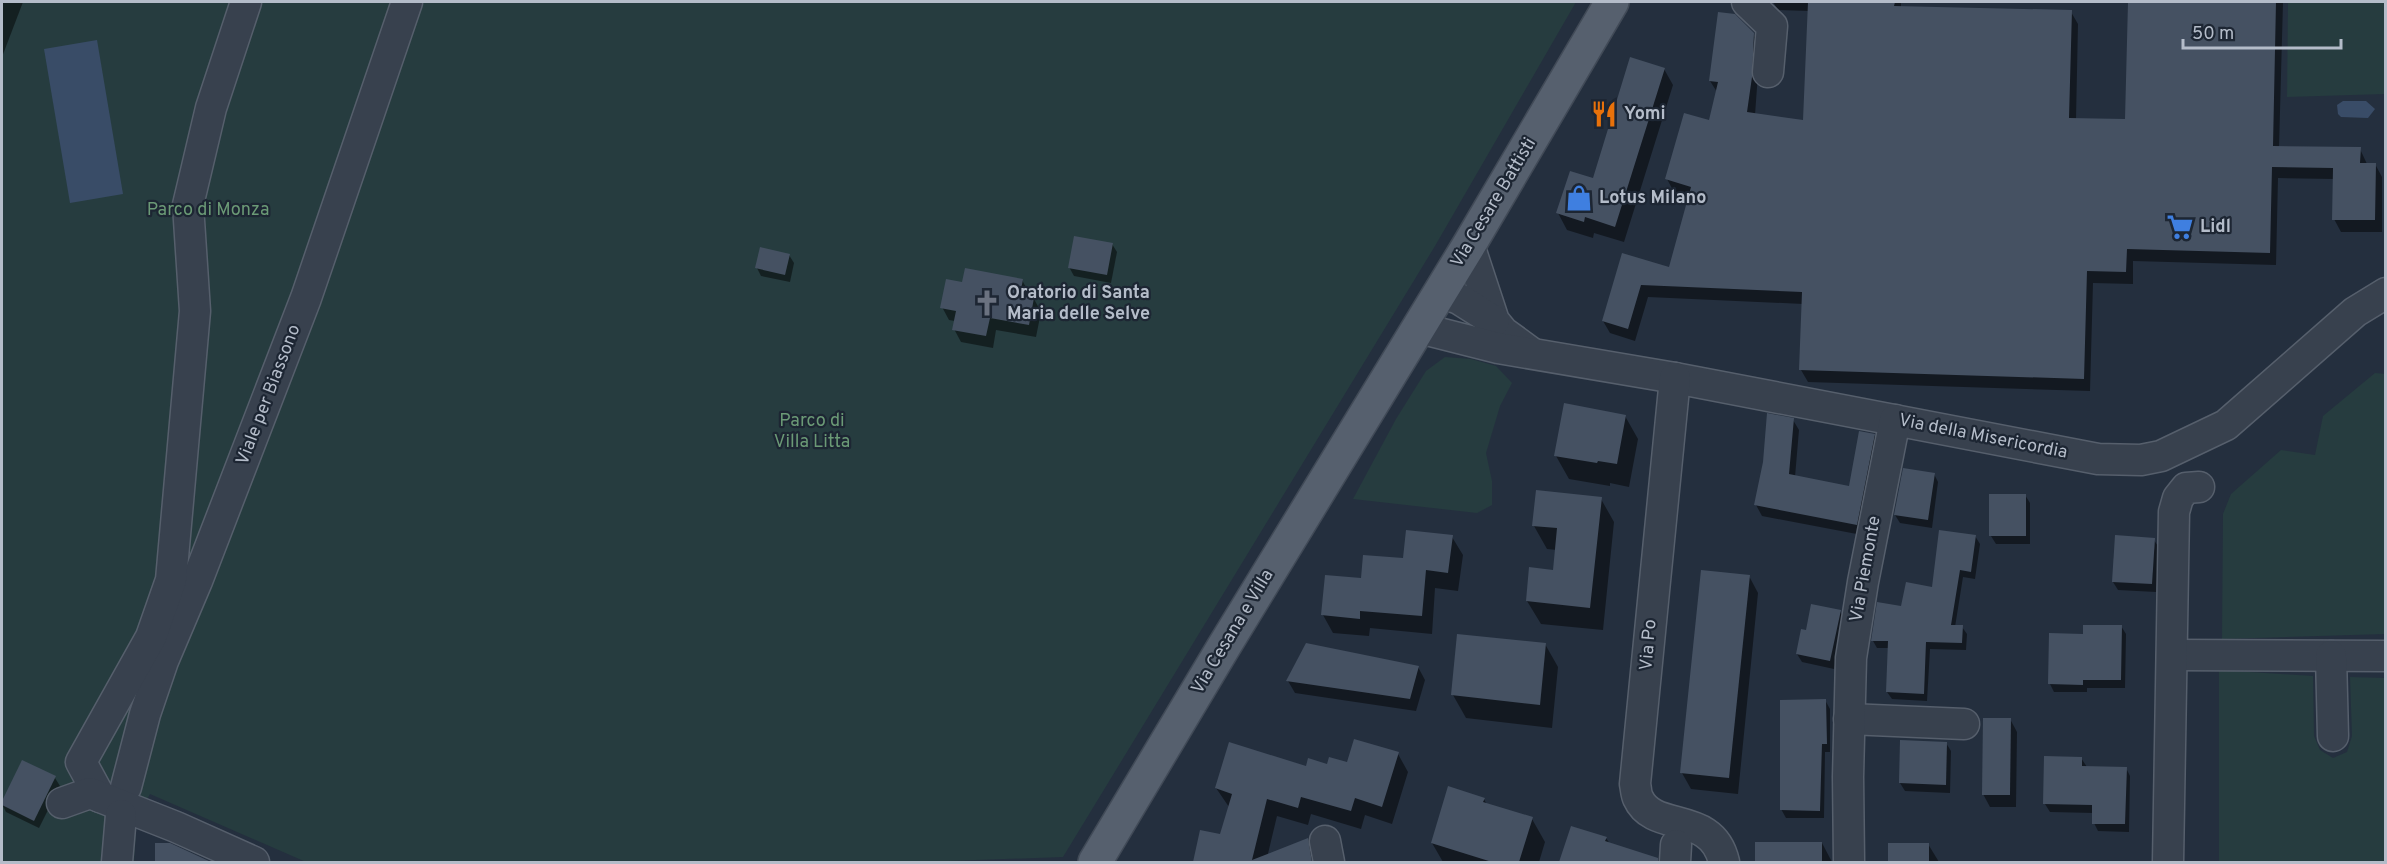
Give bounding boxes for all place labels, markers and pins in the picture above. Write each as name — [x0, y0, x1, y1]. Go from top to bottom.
restaurant icon: Yomi — [1589, 99, 1619, 129]
place label: Yomi — [1624, 103, 1666, 126]
shop icon: Lotus Milano — [1564, 183, 1594, 213]
place label: Lotus Milano — [1599, 187, 1707, 210]
supermarket icon: Lidl — [2165, 212, 2195, 242]
place label: Lidl — [2200, 216, 2231, 239]
place label: Oratorio di Santa Maria delle Selve — [1007, 282, 1150, 326]
church icon: Oratorio di Santa Maria delle Selve — [972, 288, 1002, 318]

